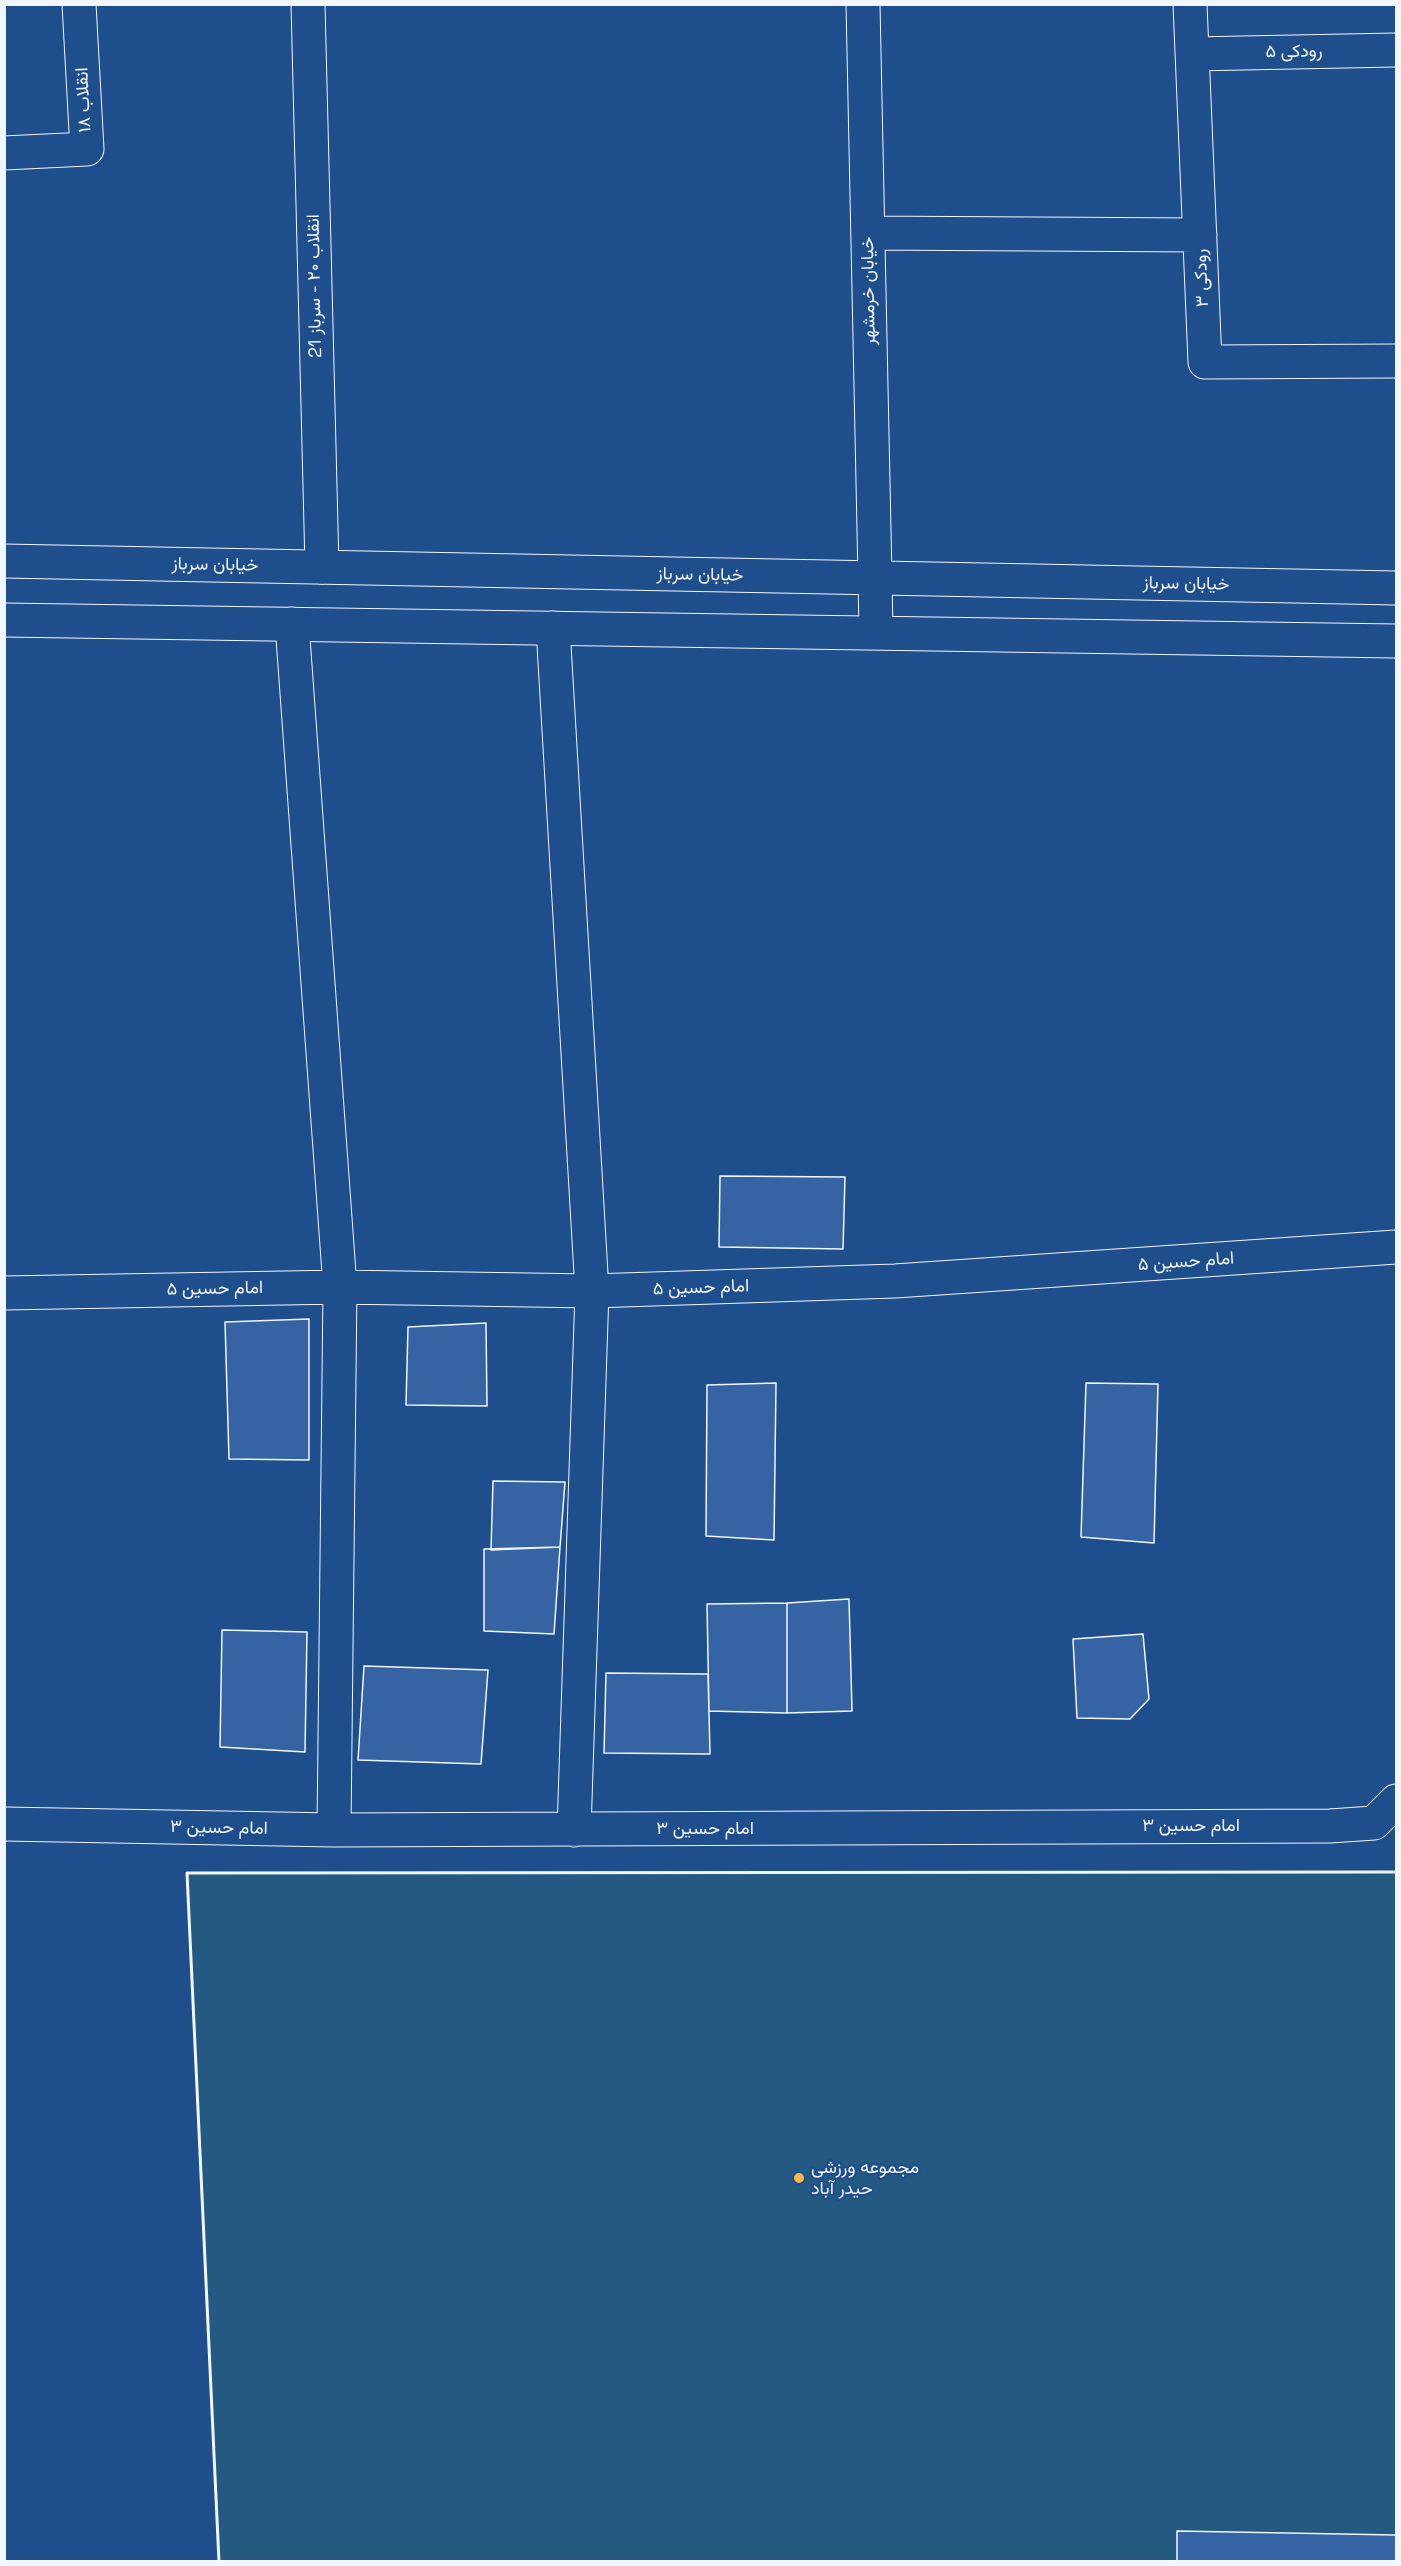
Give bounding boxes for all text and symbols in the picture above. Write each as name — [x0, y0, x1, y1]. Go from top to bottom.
street label: رودکی ۵ — [1265, 41, 1323, 63]
street label: انقلاب ۱۸ — [72, 67, 96, 133]
street label: انقلاب ۲۰ - سرباز 21 — [303, 214, 327, 358]
street label: خیابان خرمشهر — [857, 237, 881, 345]
street label: رودکی ۳ — [1190, 248, 1214, 308]
street label: خیابان سرباز — [171, 553, 259, 577]
street label: خیابان سرباز — [656, 563, 744, 587]
street label: خیابان سرباز — [1142, 572, 1230, 596]
street label: امام حسین ۵ — [1137, 1248, 1235, 1276]
street label: امام حسین ۵ — [652, 1276, 750, 1300]
street label: امام حسین ۵ — [167, 1277, 263, 1301]
street label: امام حسین ۳ — [1142, 1815, 1240, 1837]
street label: امام حسین ۳ — [170, 1816, 268, 1840]
street label: امام حسین ۳ — [656, 1818, 754, 1840]
place label: مجموعه ورزشی حیدر آباد — [811, 2157, 919, 2200]
marker: مجموعه ورزشی حیدر آباد — [792, 2171, 806, 2185]

